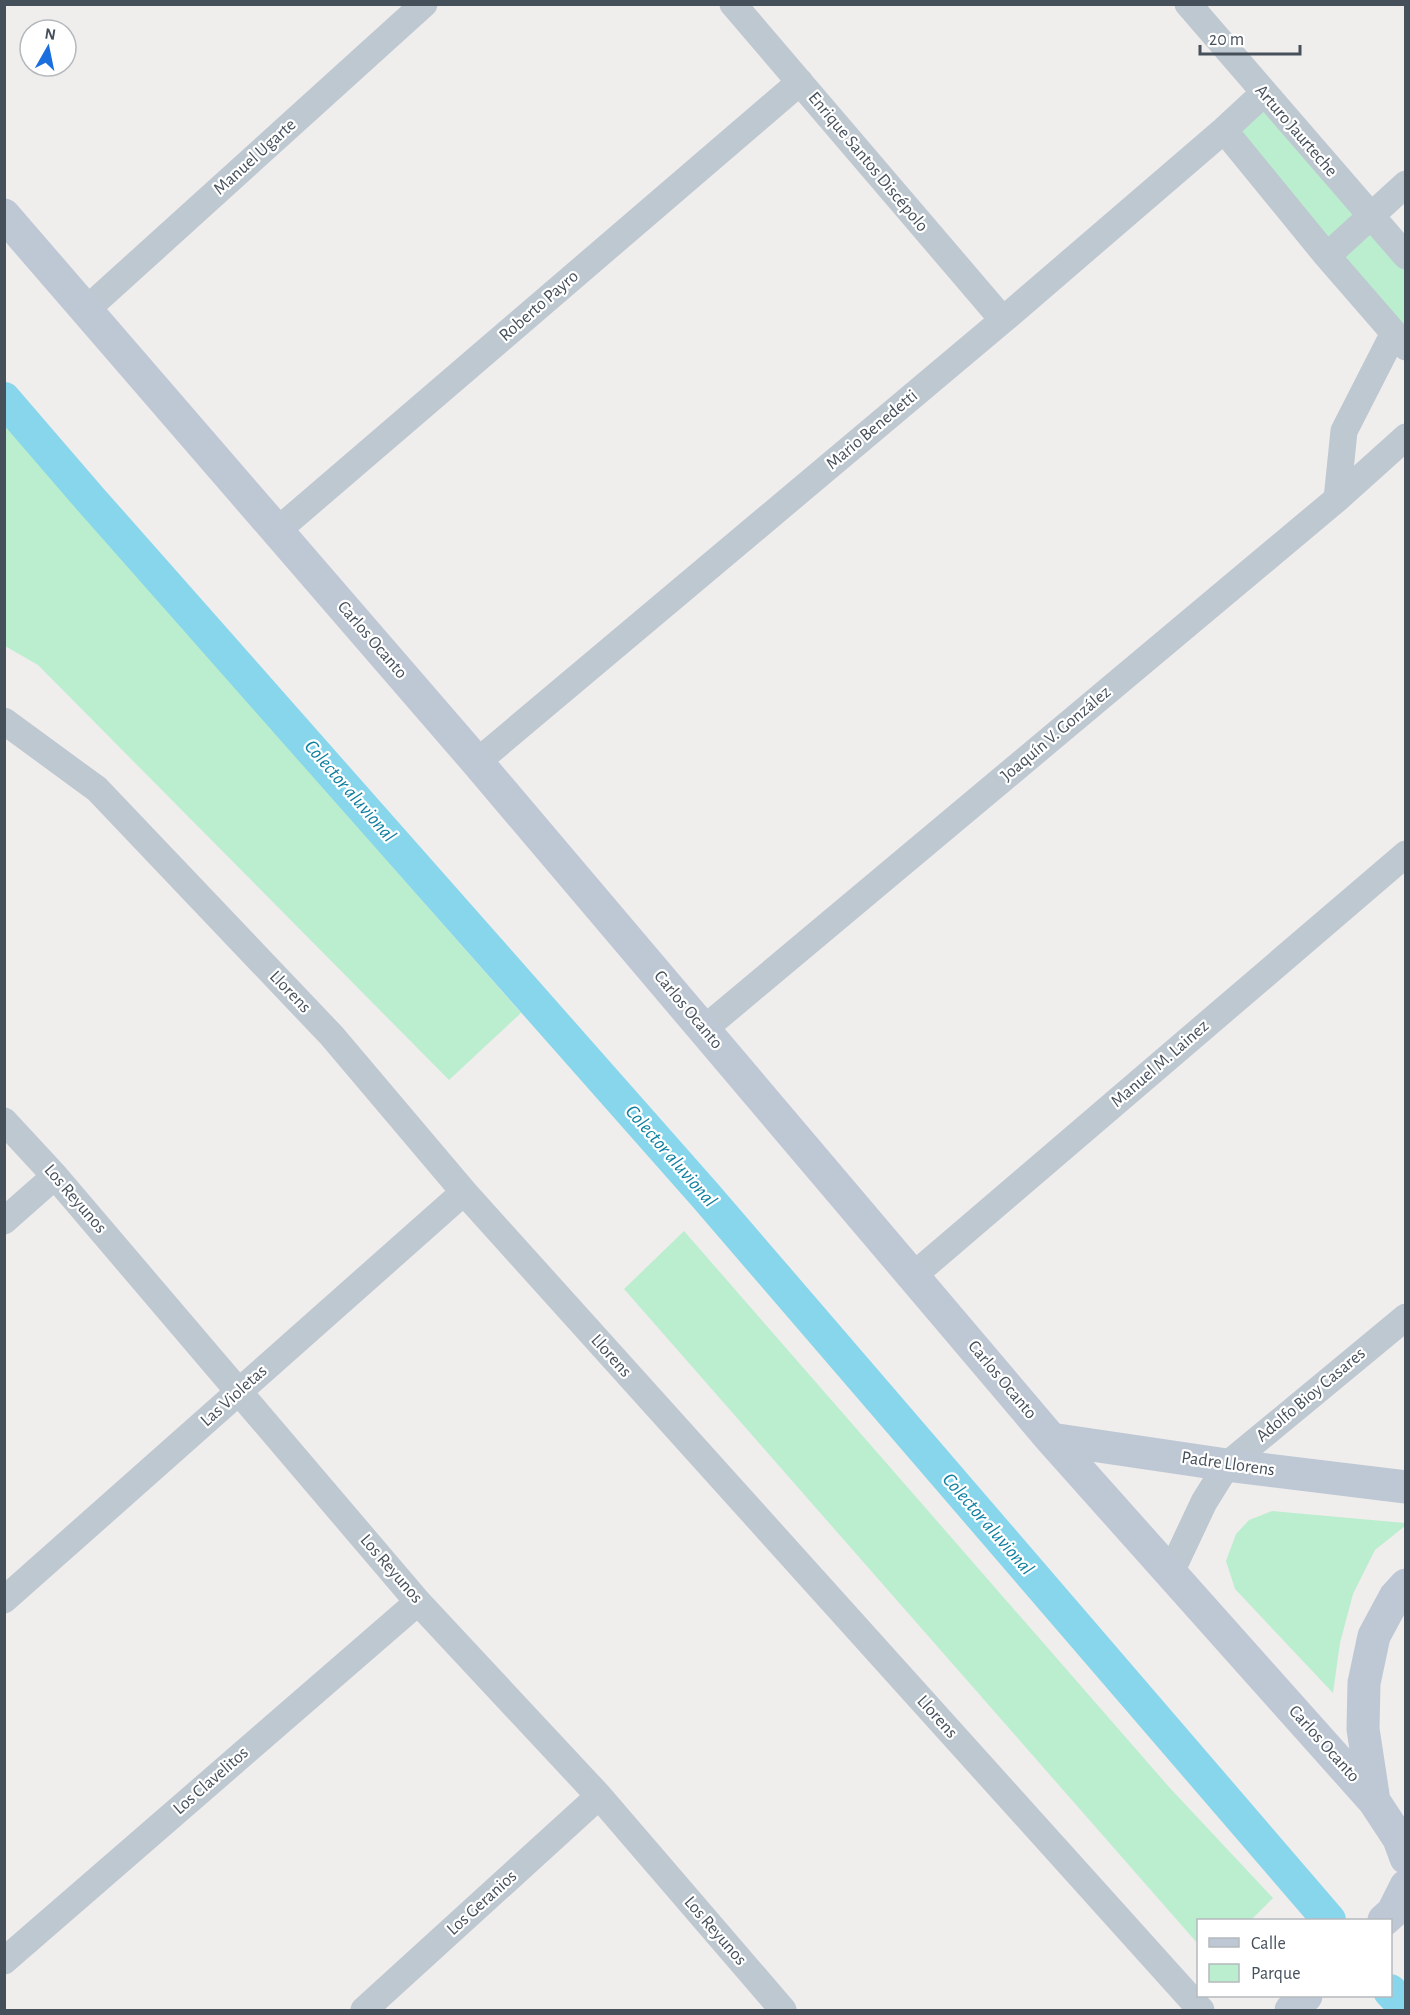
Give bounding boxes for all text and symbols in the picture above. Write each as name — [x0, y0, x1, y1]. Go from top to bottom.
north arrow — [18, 18, 78, 78]
scale bar — [1200, 18, 1300, 56]
text: N — [43, 25, 57, 43]
text: 20 m — [1209, 31, 1244, 49]
street label: Arturo Jaurteche — [1251, 82, 1341, 180]
street label: Enrique Santos Discépolo — [805, 89, 932, 235]
street label: Manuel Ugarte — [210, 116, 300, 198]
street label: Roberto Payro — [496, 267, 582, 345]
street label: Mario Benedetti — [823, 387, 921, 473]
street label: Carlos Ocanto — [334, 598, 410, 682]
street label: Joaquín V. González — [998, 683, 1114, 785]
water label: Colector aluvional — [300, 736, 400, 846]
street label: Carlos Ocanto — [650, 967, 726, 1053]
street label: Llorens — [266, 968, 314, 1016]
street label: Manuel M. Lainez — [1108, 1017, 1212, 1111]
water label: Colector aluvional — [621, 1101, 721, 1211]
street label: Los Reyunos — [40, 1161, 110, 1237]
street label: Llorens — [587, 1331, 635, 1381]
street label: Carlos Ocanto — [964, 1337, 1040, 1423]
street label: Adolfo Bioy Casares — [1253, 1344, 1369, 1446]
street label: Las Violetas — [197, 1362, 271, 1430]
street label: Padre Llorens — [1180, 1449, 1276, 1479]
water label: Colector aluvional — [938, 1469, 1038, 1579]
street label: Los Reyunos — [356, 1531, 426, 1607]
street label: Llorens — [913, 1692, 961, 1742]
street label: Carlos Ocanto — [1285, 1702, 1363, 1786]
street label: Los Clavelitos — [170, 1744, 252, 1818]
street label: Los Geranios — [444, 1867, 520, 1939]
street label: Los Reyunos — [680, 1893, 750, 1969]
legend — [1197, 1919, 1392, 1997]
text: Calle — [1251, 1935, 1286, 1953]
text: Parque — [1251, 1965, 1300, 1983]

